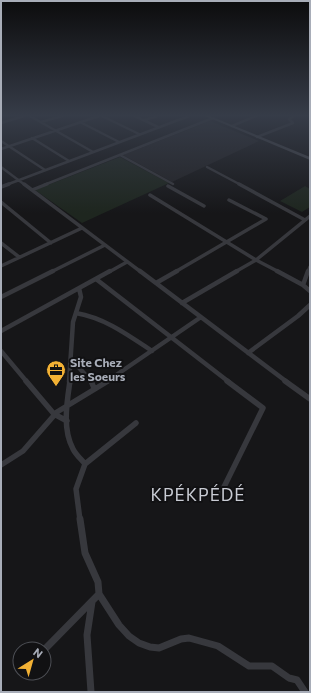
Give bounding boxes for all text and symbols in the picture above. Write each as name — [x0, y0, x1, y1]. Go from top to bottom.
place label: Site Chez les Soeurs — [70, 355, 126, 383]
office icon: Site Chez les Soeurs — [45, 359, 67, 387]
district label: KPÉKPÉDÉ — [151, 484, 245, 505]
north arrow — [12, 641, 52, 681]
text: N — [31, 645, 46, 660]

